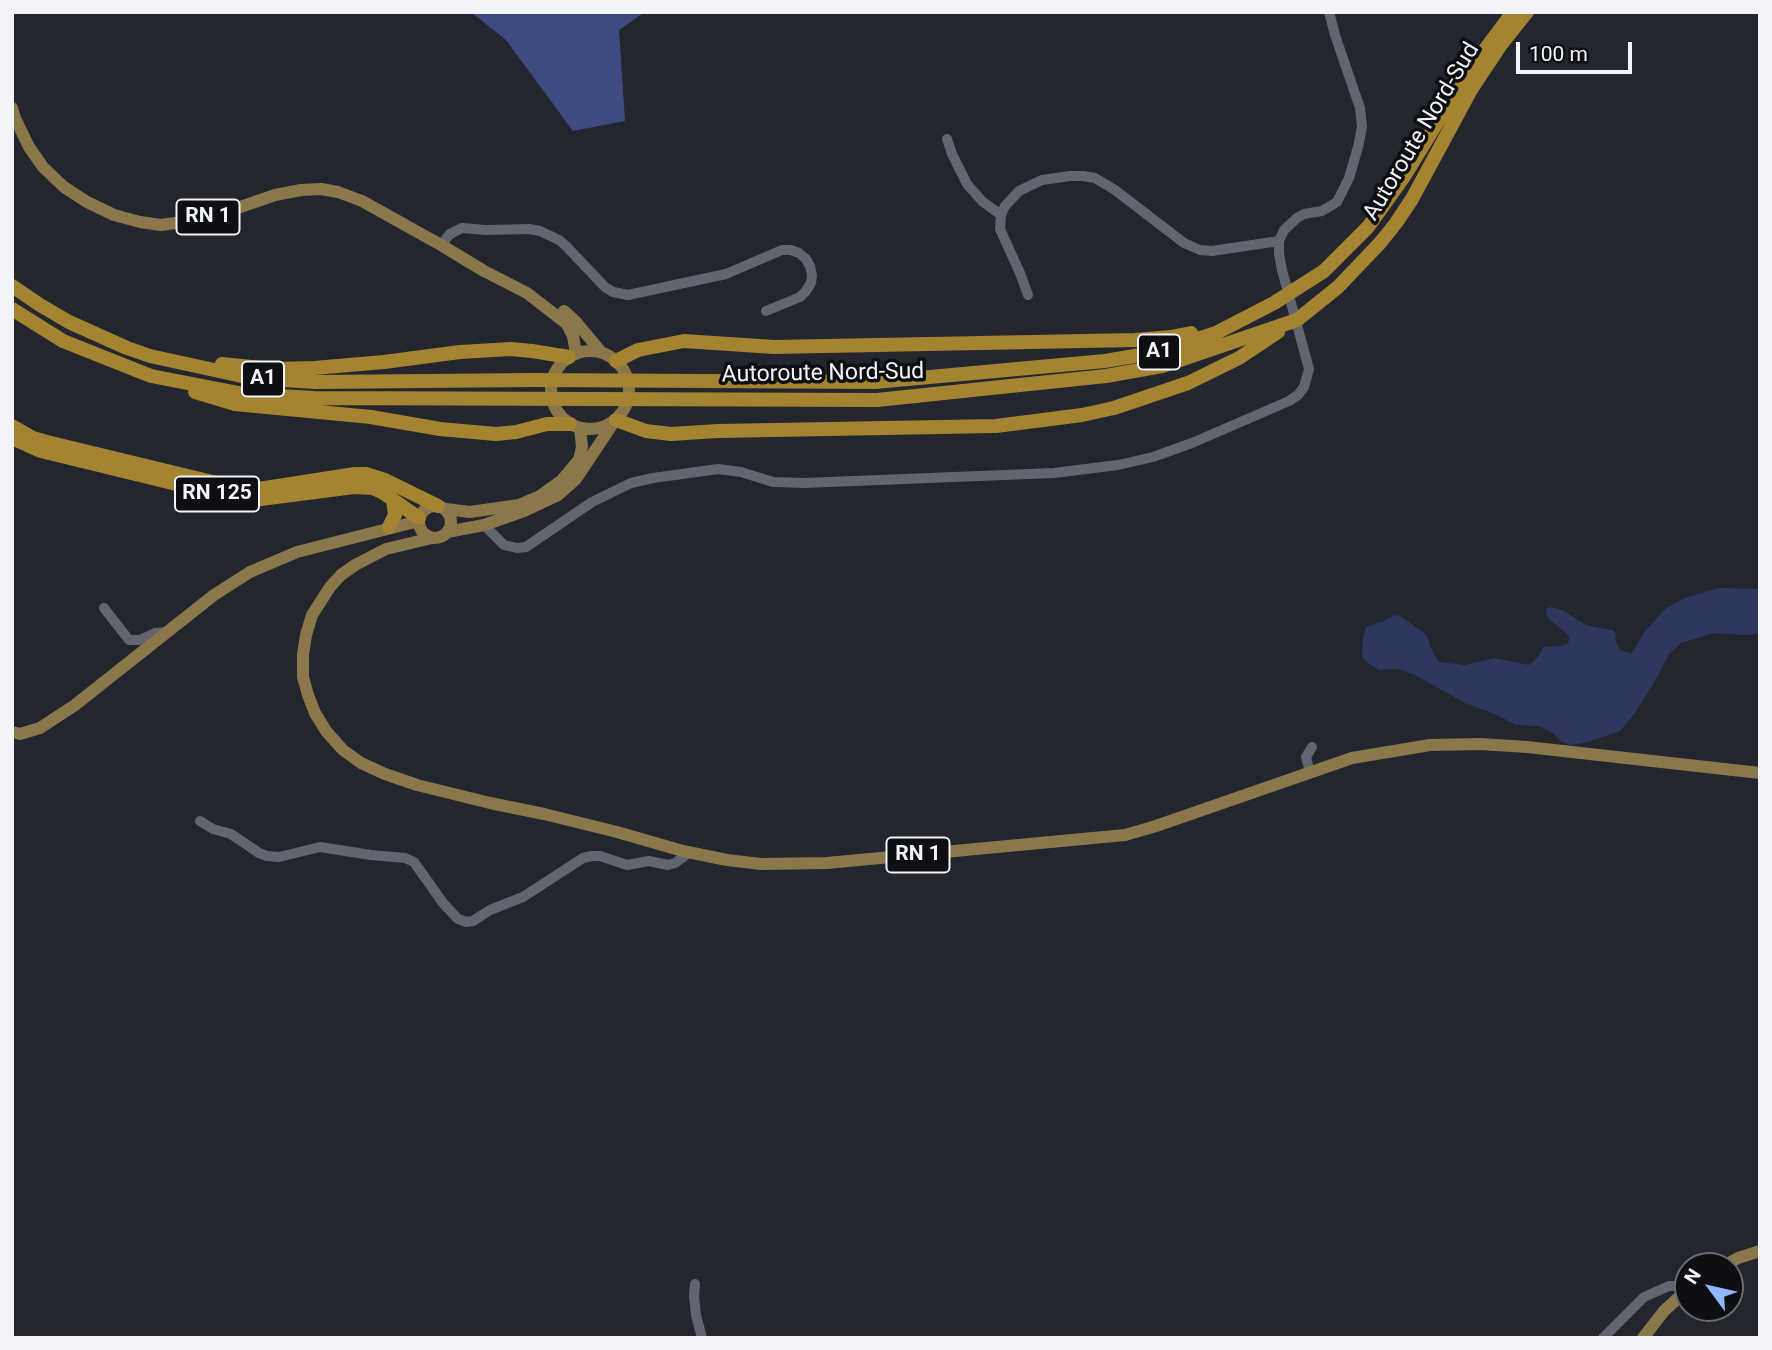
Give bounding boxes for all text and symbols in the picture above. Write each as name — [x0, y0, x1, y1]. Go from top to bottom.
scale bar — [1520, 28, 1636, 72]
street label: Autoroute Nord-Sud — [1358, 38, 1486, 226]
text: 100 m — [1529, 42, 1588, 66]
road number: RN 1 — [176, 200, 240, 234]
road number: A1 — [1138, 334, 1180, 370]
street label: Autoroute Nord-Sud — [722, 358, 924, 390]
road number: A1 — [242, 362, 284, 396]
road number: RN 125 — [175, 476, 259, 512]
road number: RN 1 — [886, 838, 950, 872]
north arrow — [1674, 1252, 1744, 1322]
text: N — [1679, 1264, 1706, 1288]

